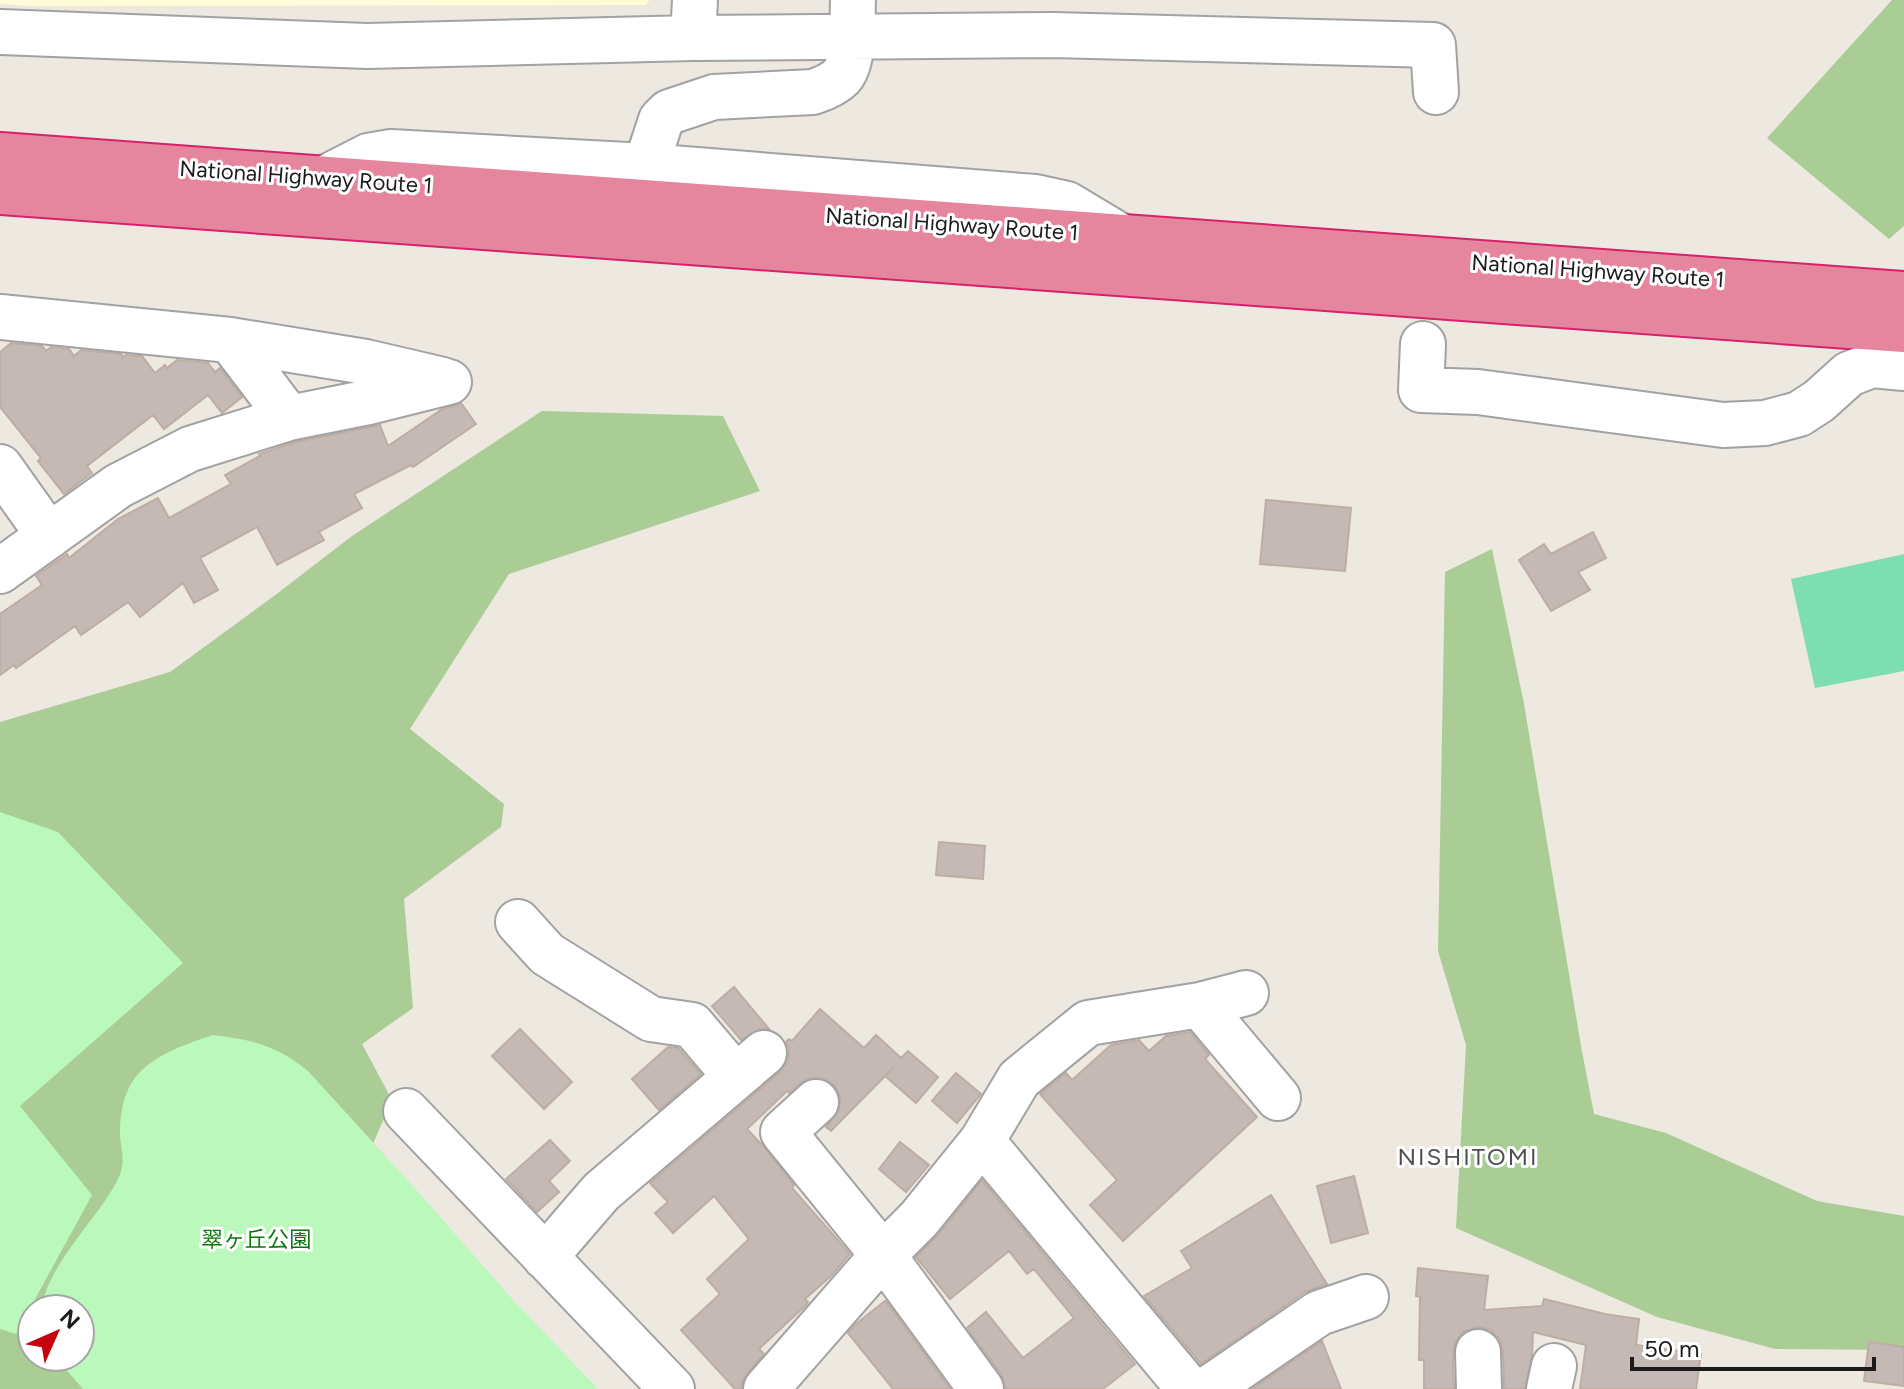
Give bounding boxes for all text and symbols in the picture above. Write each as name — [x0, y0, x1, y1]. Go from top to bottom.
street label: National Highway Route 1 — [179, 155, 433, 199]
street label: National Highway Route 1 — [825, 202, 1079, 246]
street label: National Highway Route 1 — [1471, 249, 1725, 293]
district label: NISHITOMI — [1397, 1142, 1539, 1171]
park label: 翠ヶ丘公園 — [201, 1226, 311, 1253]
north arrow — [16, 1293, 96, 1373]
text: N — [54, 1304, 85, 1335]
scale bar — [1632, 1321, 1874, 1371]
text: 50 m — [1644, 1334, 1700, 1363]

